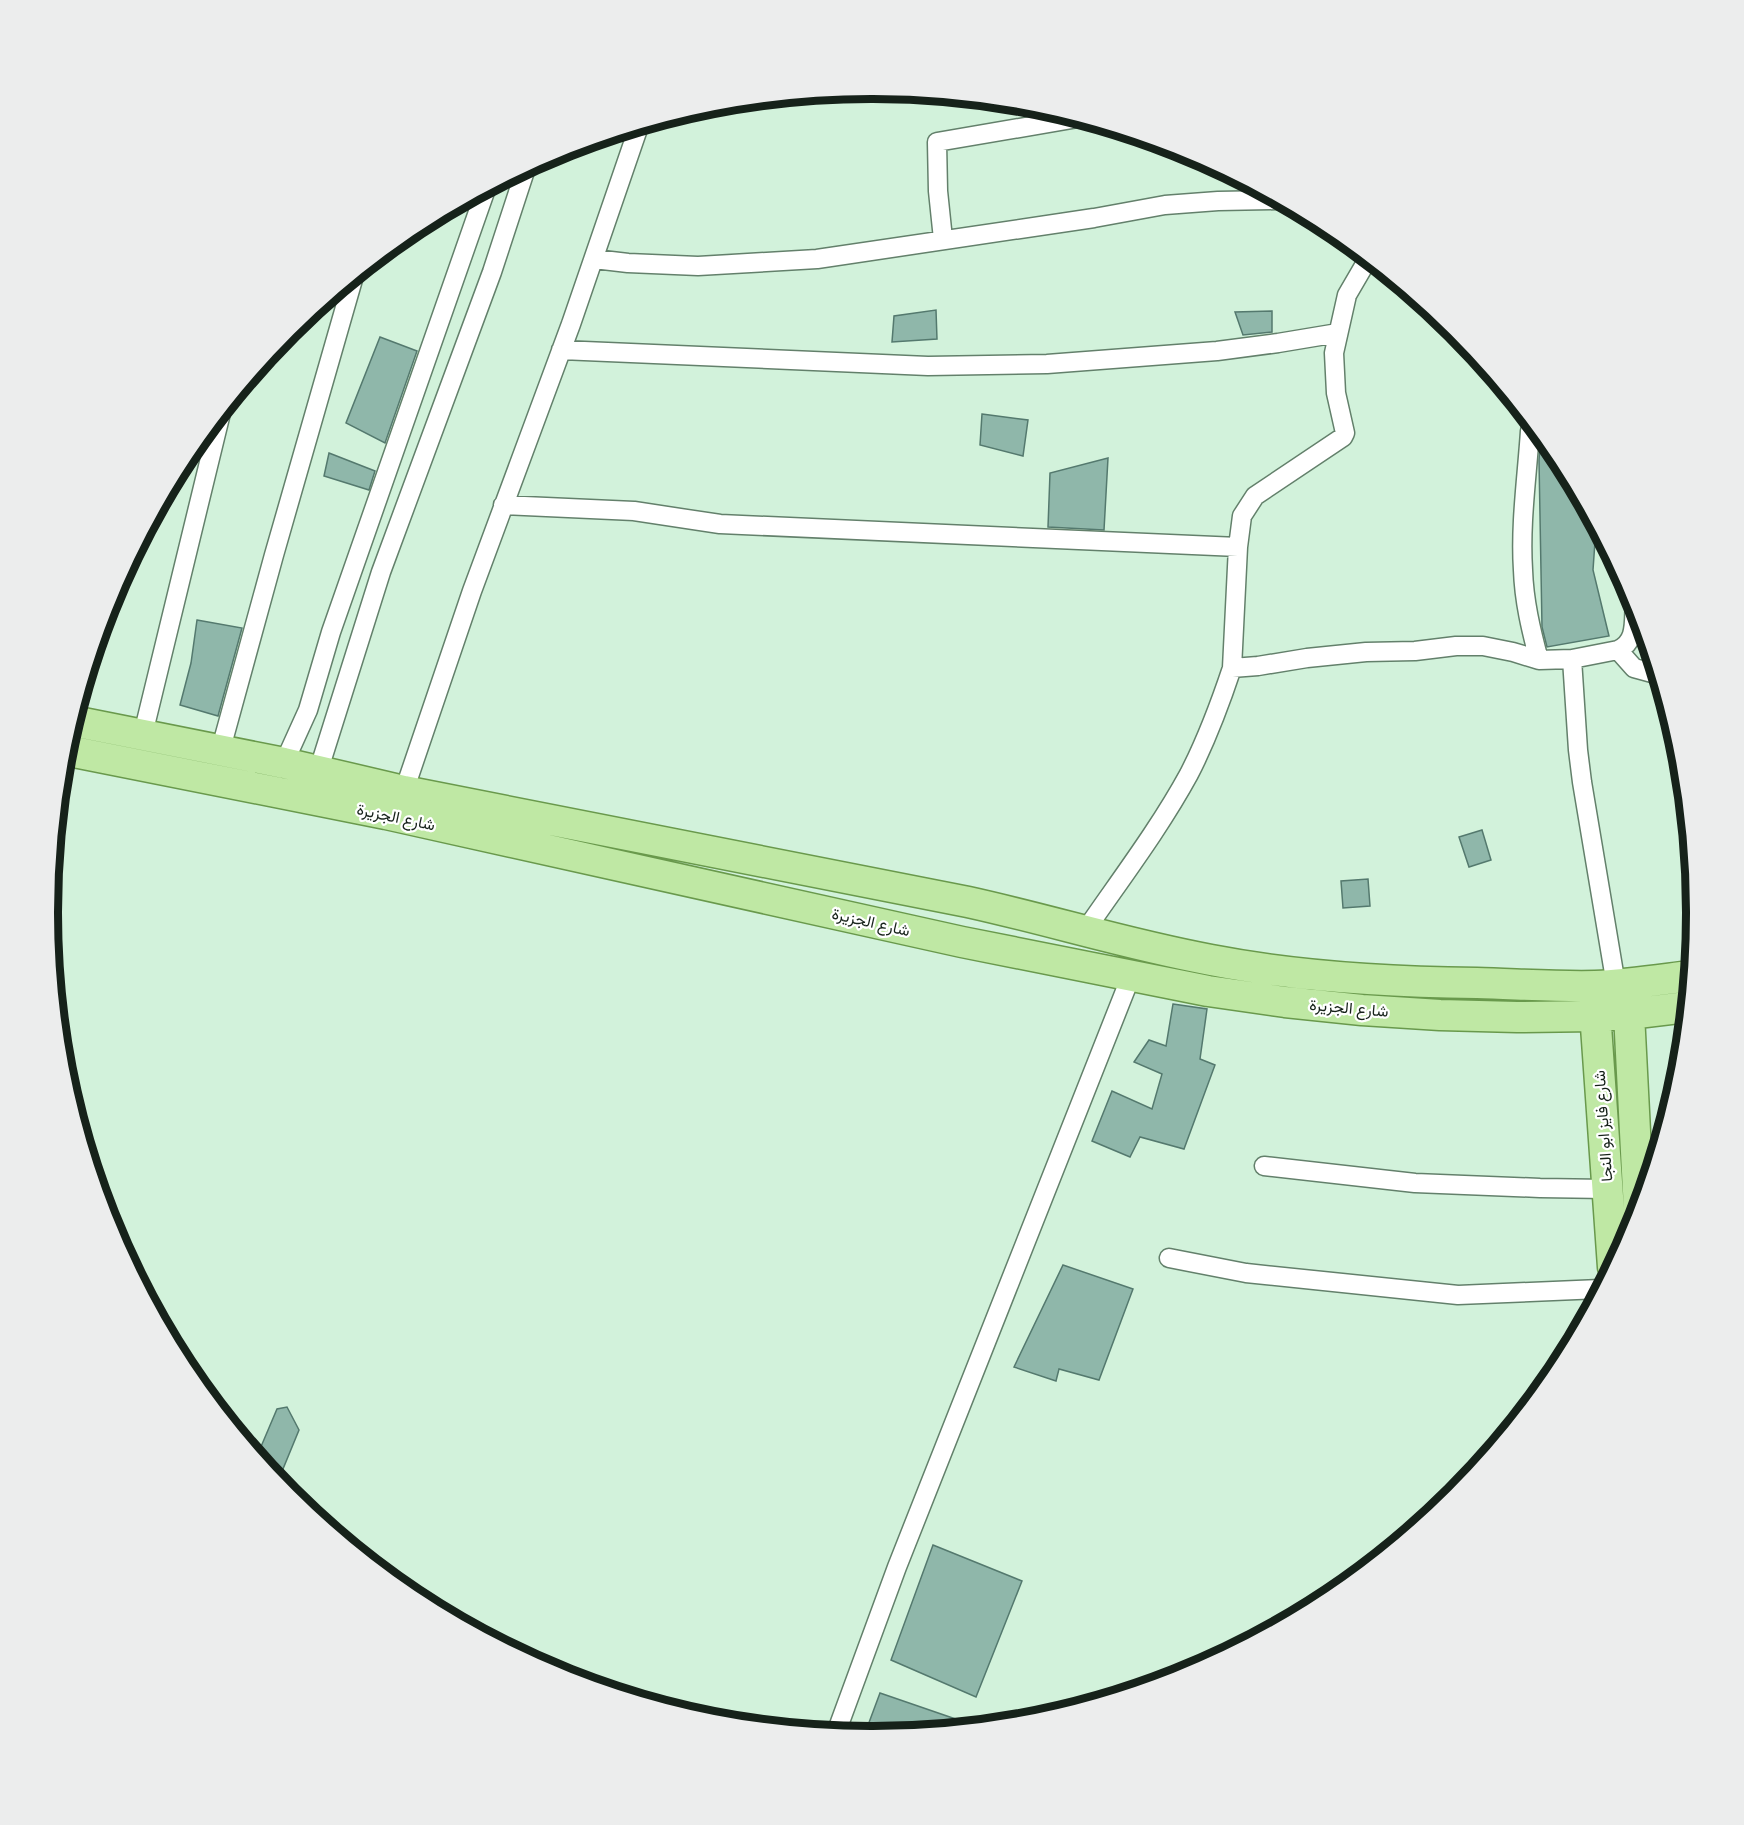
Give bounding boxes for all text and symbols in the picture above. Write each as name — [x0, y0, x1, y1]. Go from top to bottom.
street label: شارع الجزيرة — [355, 799, 437, 837]
street label: شارع الجزيرة — [830, 904, 912, 942]
street label: شارع الجزيرة — [1308, 995, 1389, 1023]
street label: شارع فايز ابو النجا — [1590, 1070, 1618, 1182]

